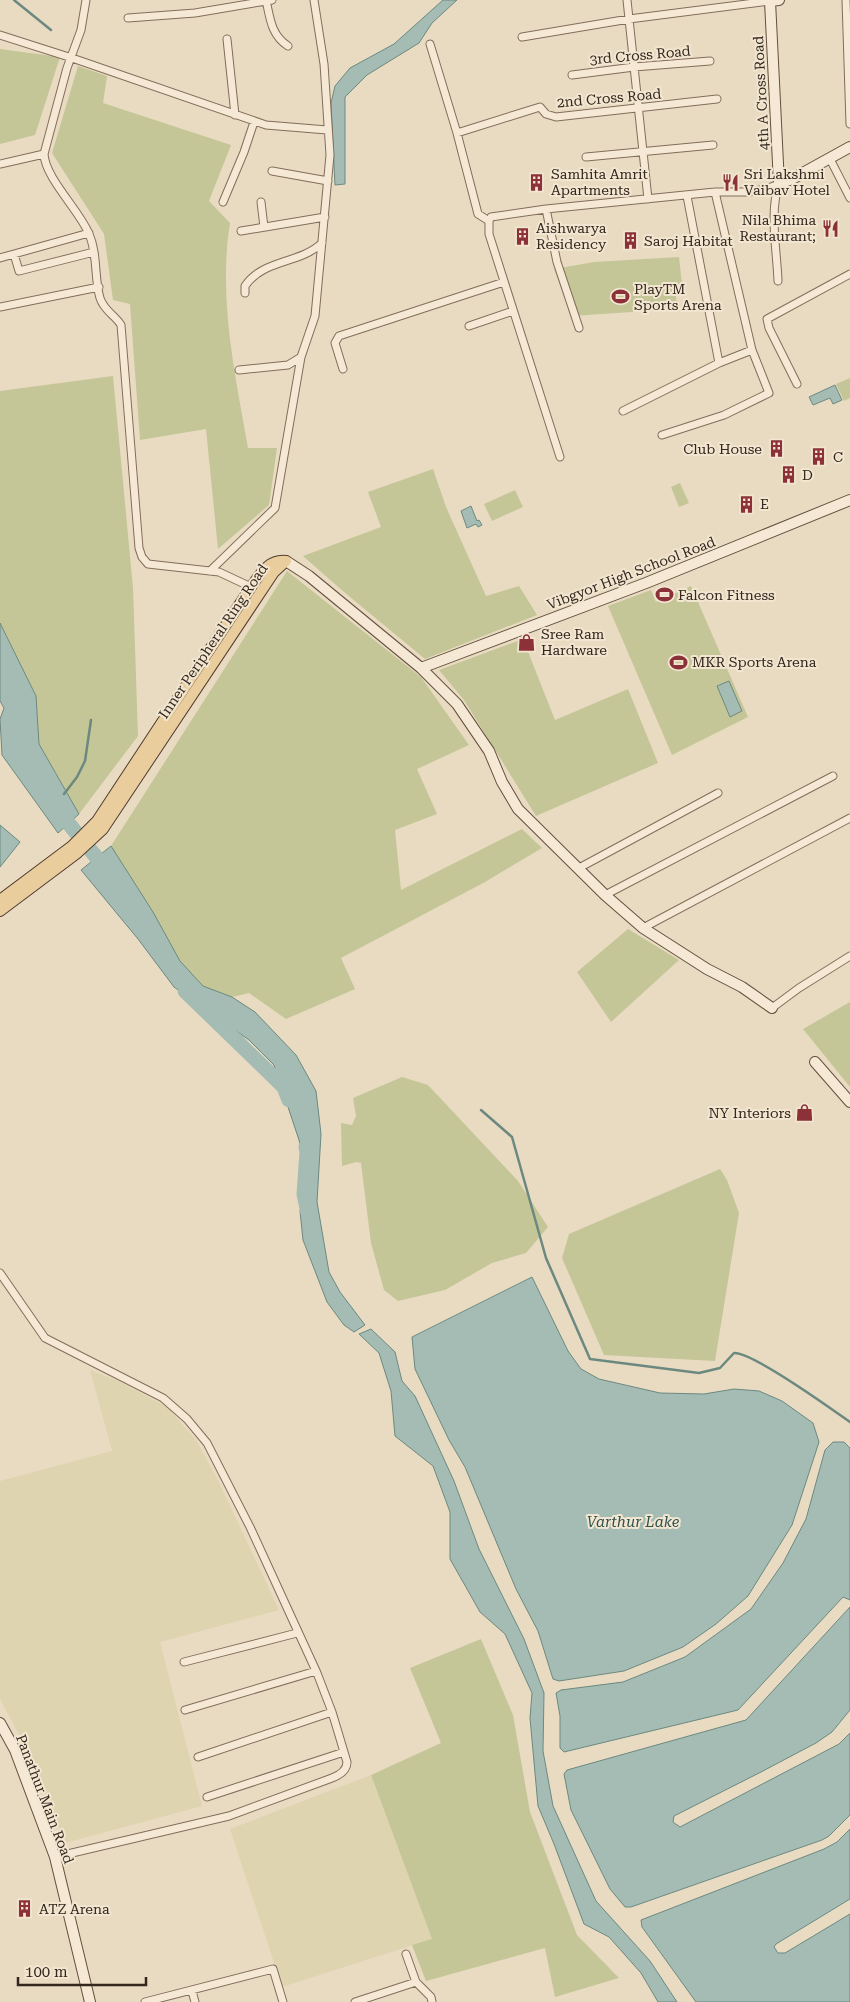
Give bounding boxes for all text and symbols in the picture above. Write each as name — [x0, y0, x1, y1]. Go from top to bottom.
street label: 4th A Cross Road — [750, 35, 772, 151]
street label: 3rd Cross Road — [589, 43, 691, 67]
street label: 2nd Cross Road — [556, 85, 662, 111]
place label: Samhita Amrit Apartments — [551, 166, 648, 198]
place label: Sri Lakshmi Vaibav Hotel — [744, 166, 830, 198]
building icon: Samhita Amrit Apartments — [527, 172, 547, 192]
restaurant icon: Sri Lakshmi Vaibav Hotel — [720, 172, 740, 192]
place label: Nila Bhima Restaurant; — [739, 212, 816, 244]
restaurant icon: Nila Bhima Restaurant; — [820, 218, 840, 238]
place label: Aishwarya Residency — [536, 220, 607, 252]
building icon: Aishwarya Residency — [512, 226, 532, 246]
building icon: Saroj Habitat — [620, 231, 640, 251]
place label: Saroj Habitat — [644, 233, 733, 249]
place label: PlayTM Sports Arena — [634, 281, 722, 313]
sports icon: PlayTM Sports Arena — [610, 287, 630, 307]
building icon: Club House — [766, 439, 786, 459]
place label: Club House — [683, 441, 762, 457]
building icon: C — [809, 447, 829, 467]
place label: C — [833, 449, 843, 465]
building icon: D — [778, 465, 798, 485]
place label: D — [802, 467, 813, 483]
building icon: E — [736, 494, 756, 514]
place label: E — [760, 496, 769, 512]
street label: Vibgyor High School Road — [545, 533, 717, 613]
street label: Inner Peripheral Ring Road — [155, 561, 271, 721]
sports icon: Falcon Fitness — [654, 585, 674, 605]
place label: Falcon Fitness — [678, 587, 775, 603]
place label: Sree Ram Hardware — [541, 626, 607, 658]
shop icon: Sree Ram Hardware — [517, 632, 537, 652]
sports icon: MKR Sports Arena — [668, 652, 688, 672]
place label: MKR Sports Arena — [692, 654, 817, 670]
shop icon: NY Interiors — [795, 1103, 815, 1123]
place label: NY Interiors — [708, 1105, 791, 1121]
water label: Varthur Lake — [587, 1513, 680, 1531]
street label: Panathur Main Road — [13, 1732, 77, 1866]
building icon: ATZ Arena — [15, 1899, 35, 1919]
place label: ATZ Arena — [39, 1901, 110, 1917]
scale bar — [18, 1954, 145, 1986]
text: 100 m — [25, 1963, 68, 1981]

